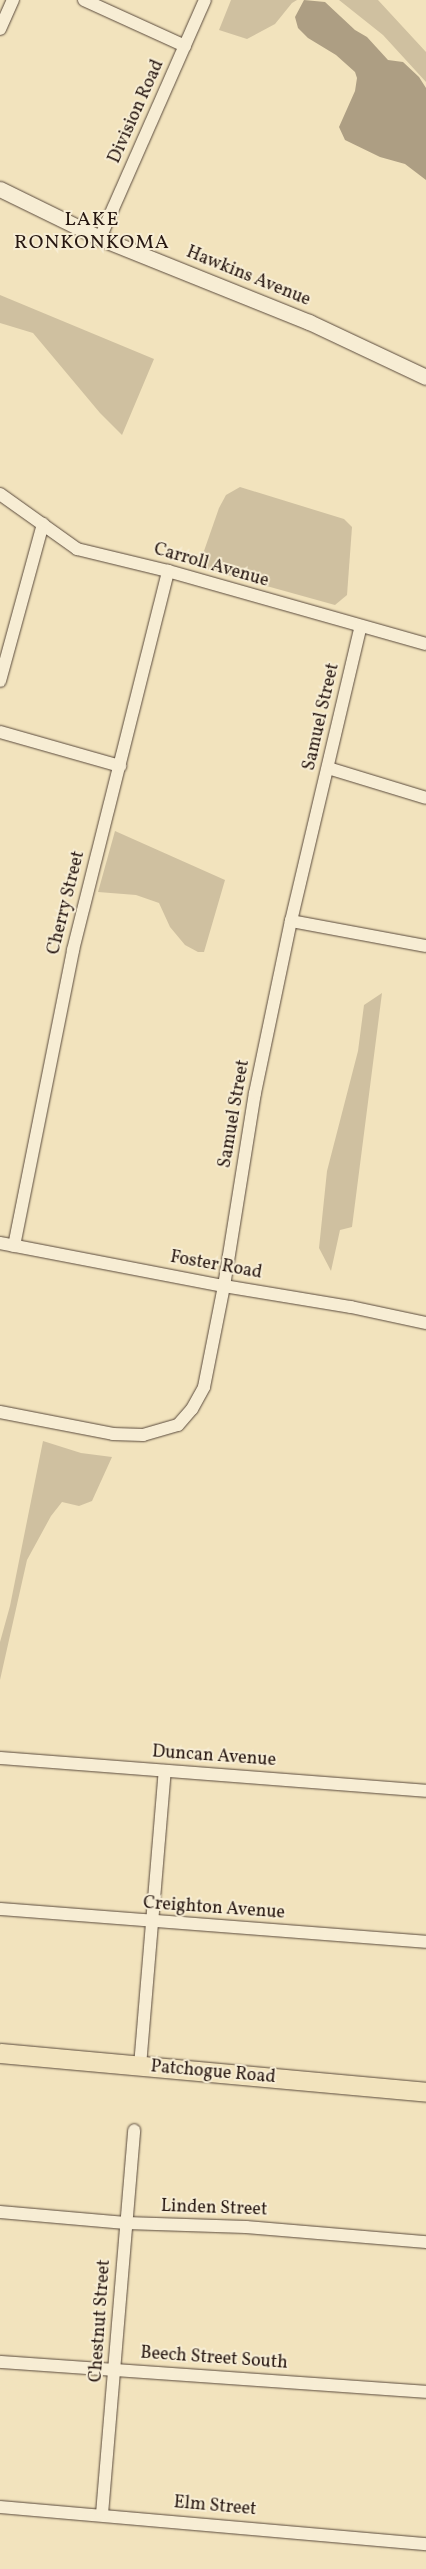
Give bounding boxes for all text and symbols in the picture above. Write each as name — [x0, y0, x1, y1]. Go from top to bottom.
street label: Division Road — [105, 57, 169, 167]
district label: LAKE RONKONKOMA — [13, 208, 171, 255]
street label: Hawkins Avenue — [183, 242, 313, 312]
street label: Carroll Avenue — [151, 539, 271, 593]
street label: Samuel Street — [299, 661, 345, 773]
street label: Cherry Street — [44, 849, 90, 957]
street label: Samuel Street — [215, 1058, 255, 1170]
street label: Foster Road — [168, 1247, 264, 1285]
street label: Duncan Avenue — [151, 1742, 277, 1772]
street label: Creighton Avenue — [142, 1893, 286, 1925]
street label: Patchogue Road — [150, 2057, 276, 2089]
street label: Linden Street — [160, 2196, 268, 2222]
street label: Chestnut Street — [86, 2259, 116, 2383]
street label: Beech Street South — [140, 2343, 288, 2375]
street label: Elm Street — [173, 2493, 257, 2521]

